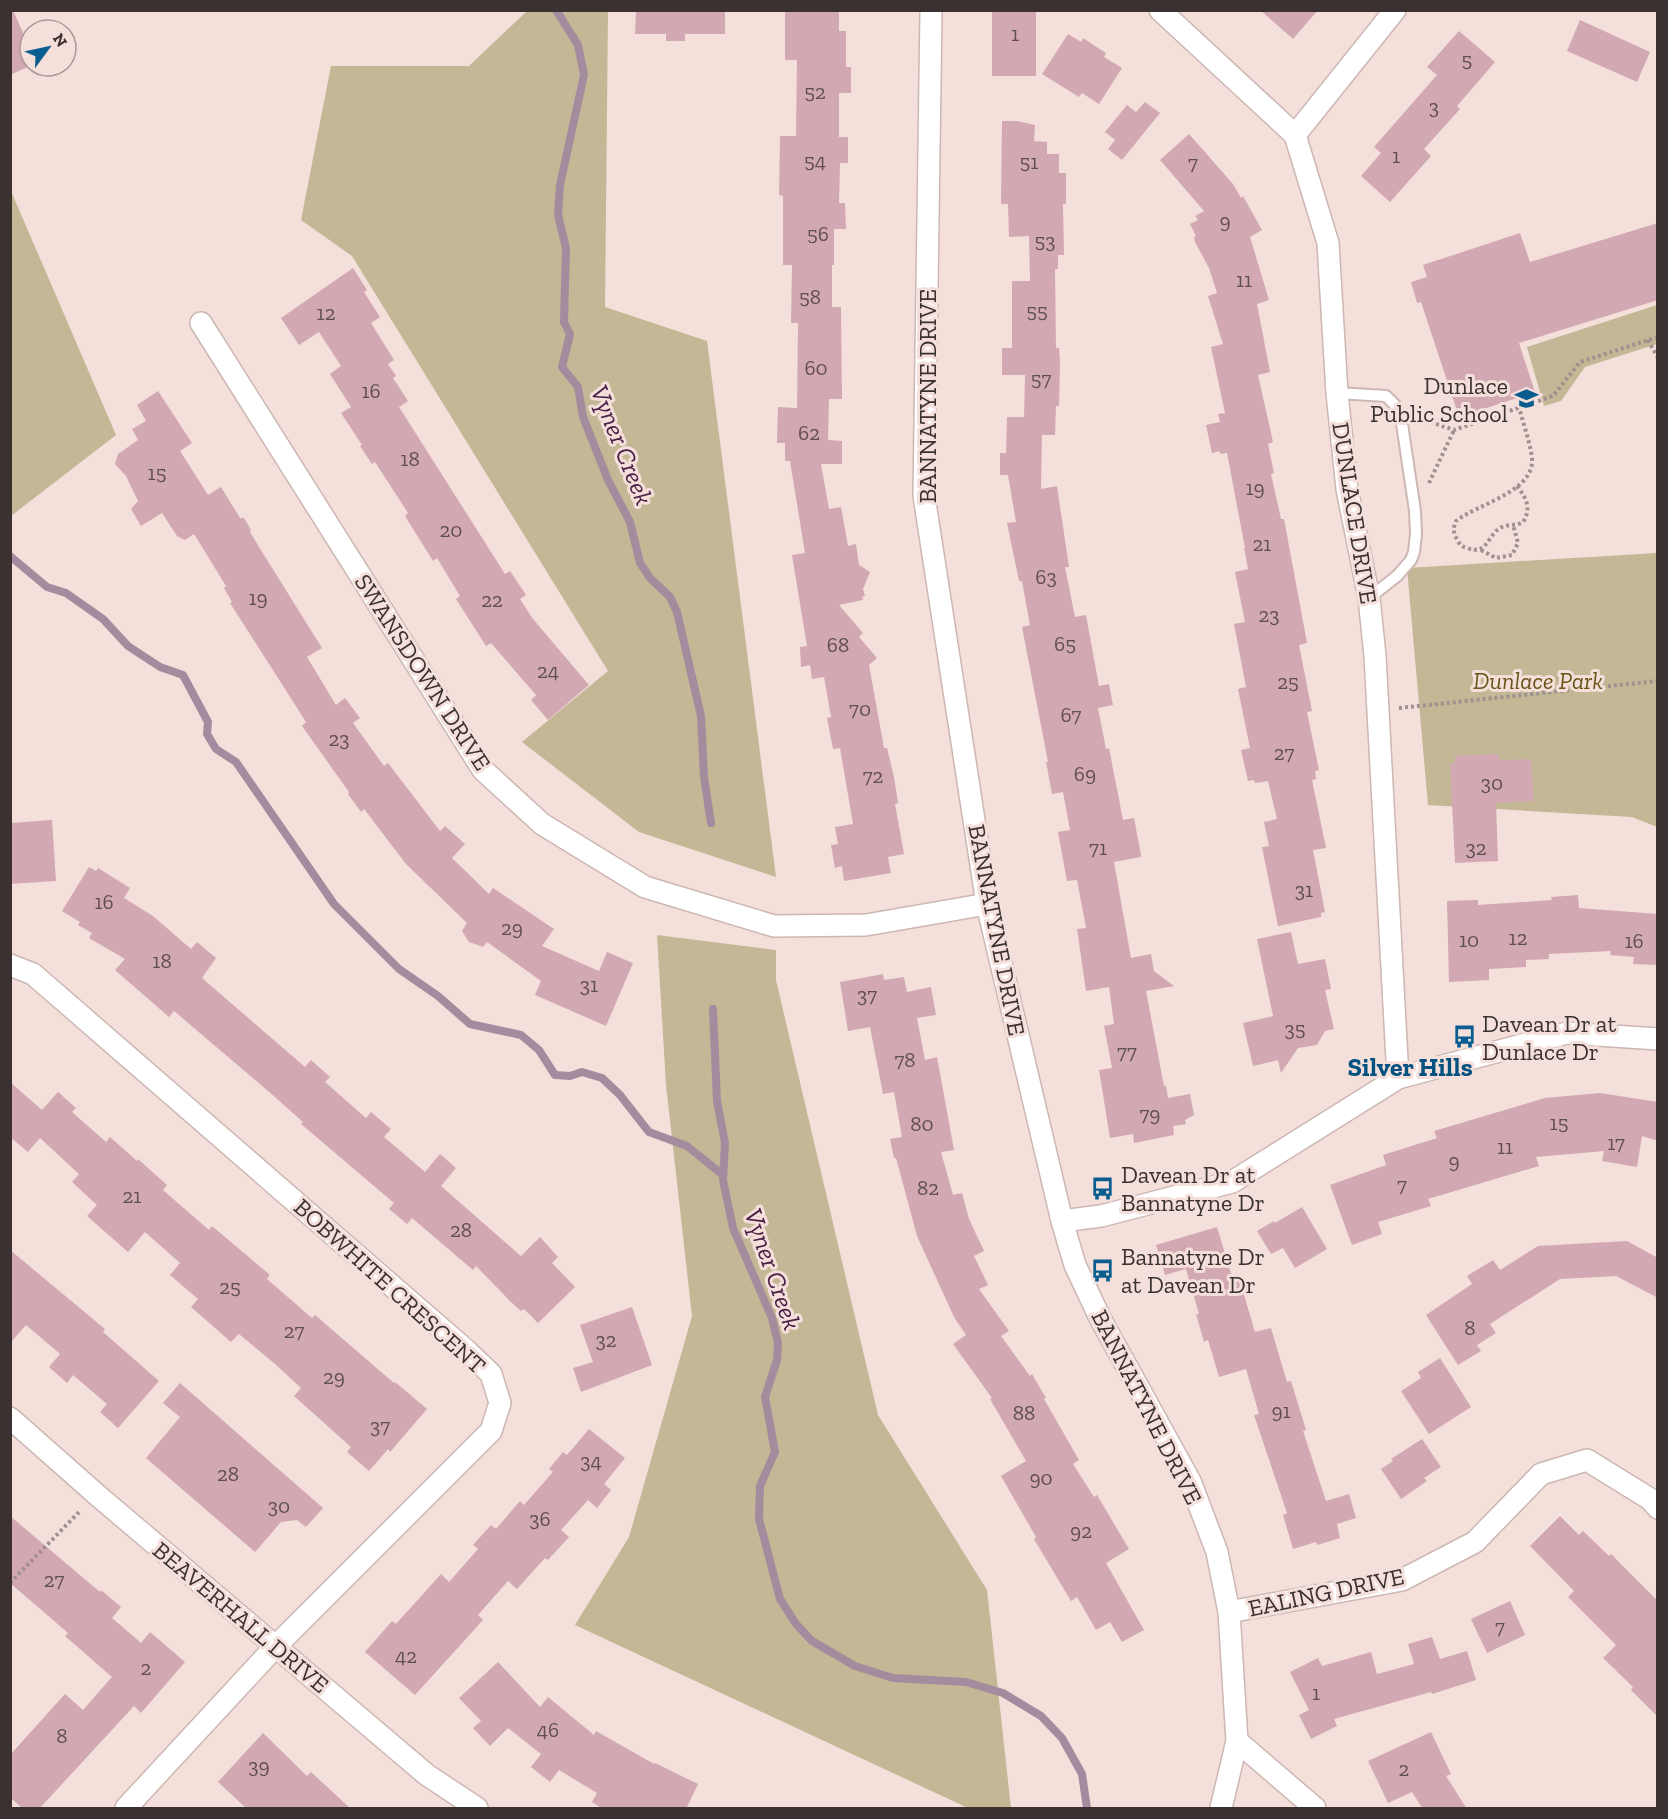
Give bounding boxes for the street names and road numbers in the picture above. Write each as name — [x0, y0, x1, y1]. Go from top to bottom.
street label: BANNATYNE DRIVE — [913, 289, 942, 503]
street label: DUNLACE DRIVE — [1326, 420, 1384, 606]
street label: SWANSDOWN DRIVE — [349, 568, 497, 776]
street label: BANNATYNE DRIVE — [962, 822, 1032, 1038]
street label: BOBWHITE CRESCENT — [288, 1192, 492, 1380]
street label: BANNATYNE DRIVE — [1085, 1305, 1209, 1509]
street label: BEAVERHALL DRIVE — [147, 1535, 335, 1699]
street label: EALING DRIVE — [1245, 1561, 1407, 1623]

